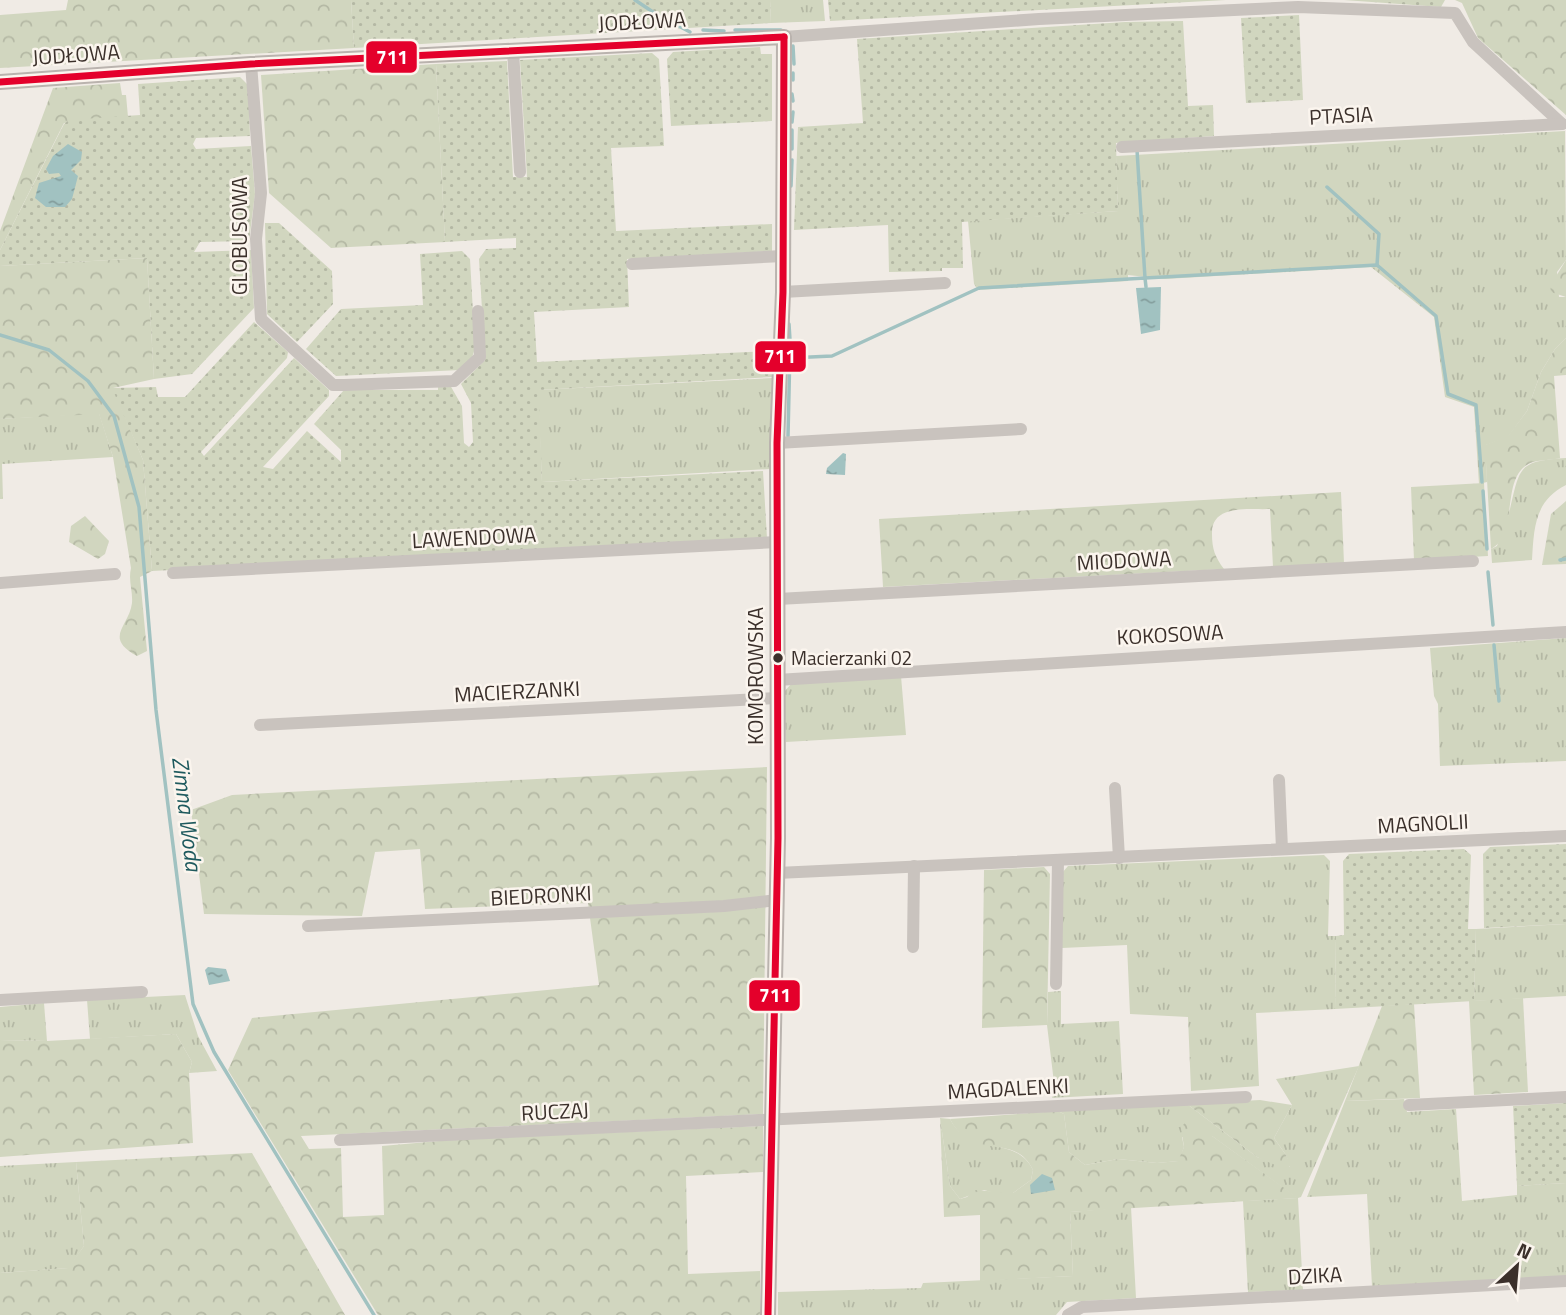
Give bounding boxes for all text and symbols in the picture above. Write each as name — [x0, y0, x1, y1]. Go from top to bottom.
street label: JODŁOWA — [597, 3, 687, 39]
street label: JODŁOWA — [31, 35, 121, 73]
line badge: 711 — [365, 40, 418, 74]
text: 711 — [376, 42, 408, 71]
street label: PTASIA — [1308, 97, 1374, 133]
street label: GLOBUSOWA — [223, 176, 255, 295]
line badge: 711 — [754, 340, 807, 373]
text: 711 — [764, 341, 796, 370]
street label: LAWENDOWA — [411, 518, 537, 556]
street label: MIODOWA — [1076, 542, 1173, 578]
street label: KOMOROWSKA — [739, 606, 771, 745]
street label: KOKOSOWA — [1116, 615, 1225, 653]
place label: Macierzanki 02 — [791, 643, 912, 672]
marker: Macierzanki 02 — [771, 651, 785, 665]
street label: MACIERZANKI — [453, 672, 581, 710]
water label: Zimna Woda — [163, 755, 212, 875]
street label: MAGNOLII — [1377, 805, 1469, 841]
street label: BIEDRONKI — [489, 876, 592, 914]
line badge: 711 — [748, 979, 801, 1012]
text: 711 — [759, 980, 791, 1009]
street label: MAGDALENKI — [946, 1069, 1069, 1107]
street label: RUCZAJ — [520, 1093, 590, 1129]
north arrow — [1482, 1231, 1552, 1301]
text: N — [1512, 1234, 1537, 1266]
street label: DZIKA — [1287, 1258, 1343, 1292]

